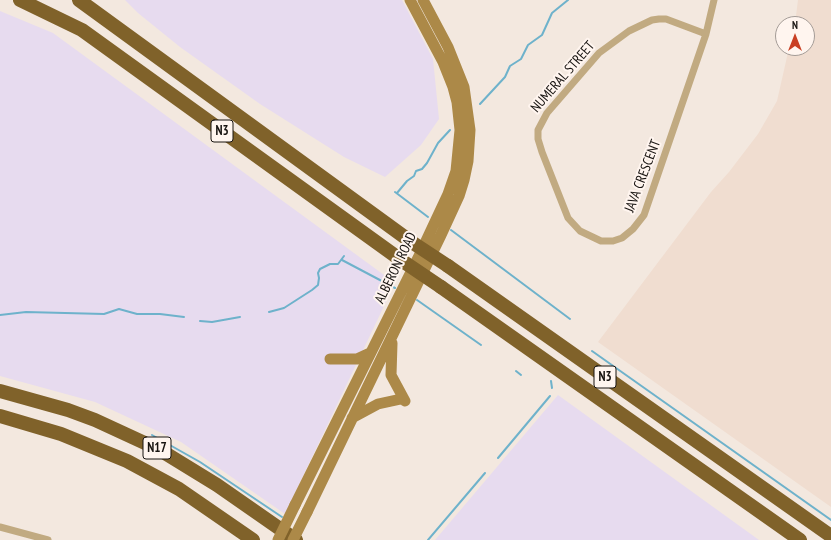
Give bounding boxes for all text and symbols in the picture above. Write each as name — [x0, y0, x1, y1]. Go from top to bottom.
north arrow — [775, 16, 815, 56]
text: N — [792, 18, 798, 32]
street label: NUMERAL STREET — [528, 38, 598, 116]
road number: N3 — [211, 120, 233, 142]
street label: JAVA CRESCENT — [621, 137, 665, 215]
street label: ALBERON ROAD — [372, 230, 420, 306]
road number: N3 — [594, 366, 616, 388]
road number: N17 — [143, 437, 171, 459]

